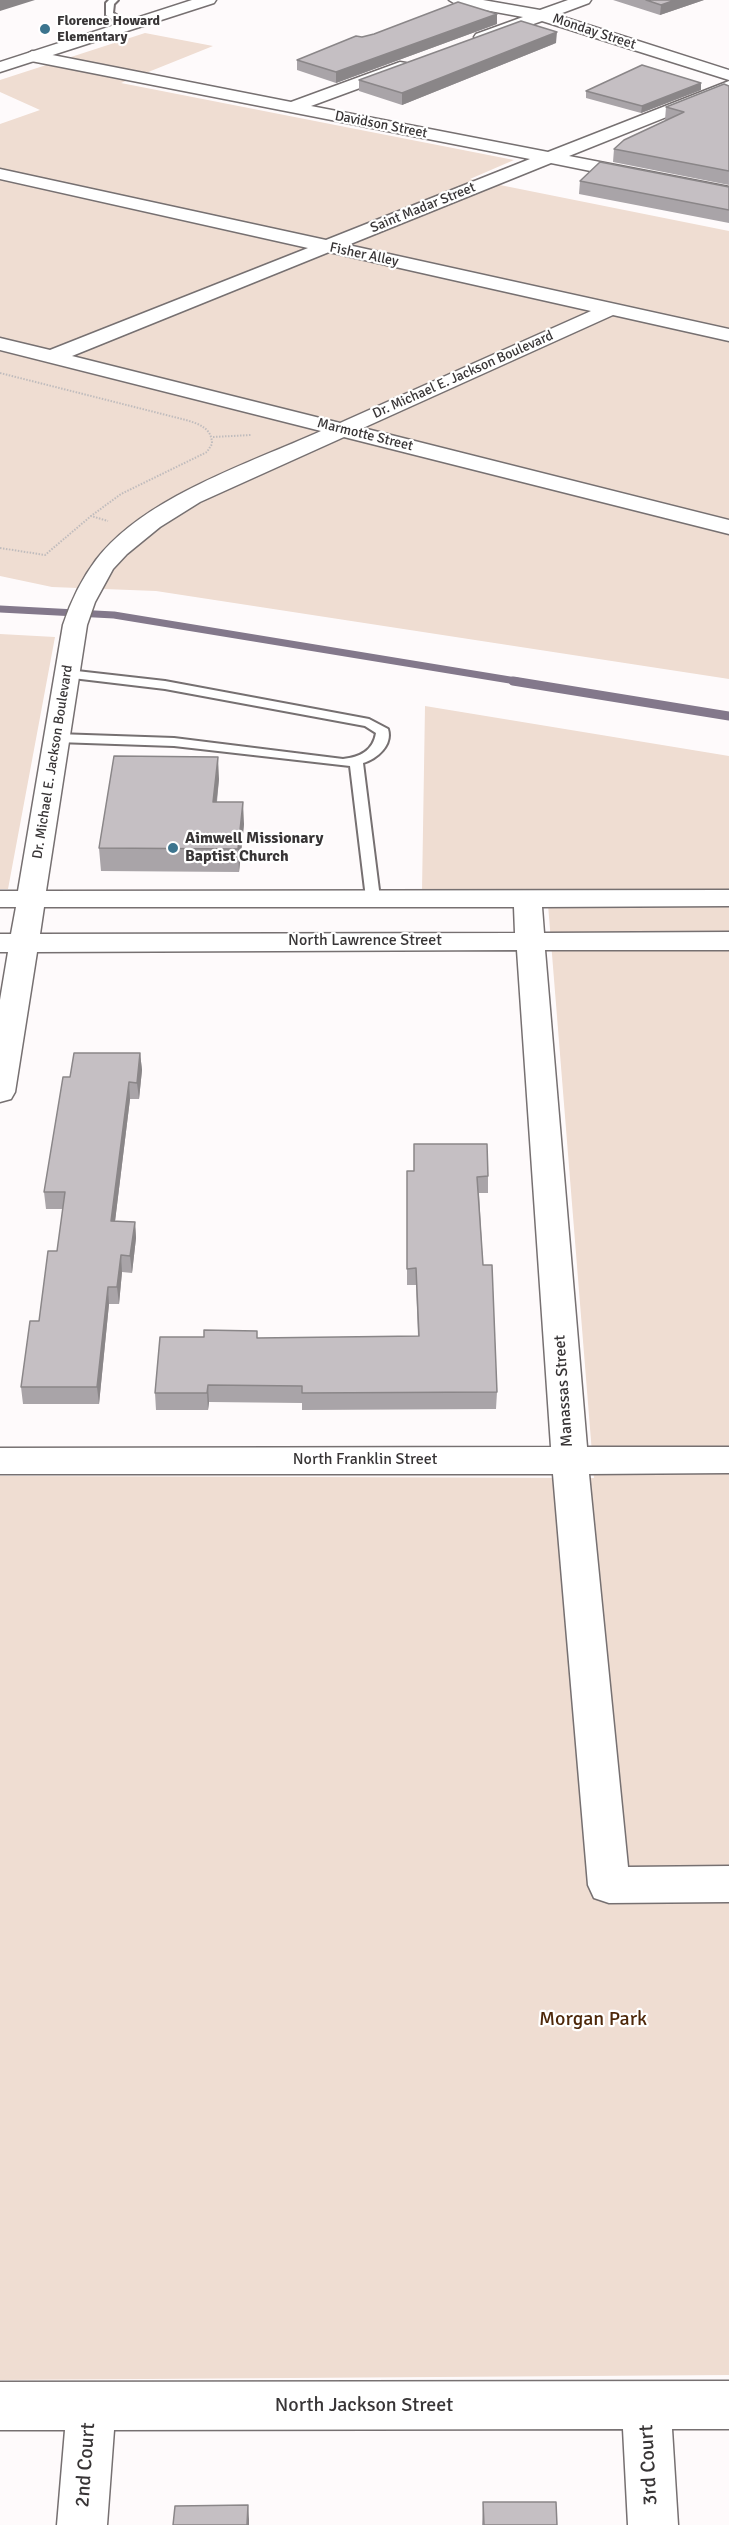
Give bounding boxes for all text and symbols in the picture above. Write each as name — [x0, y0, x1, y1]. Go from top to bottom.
street label: Monday Street — [550, 11, 638, 53]
place label: Florence Howard Elementary — [57, 13, 160, 46]
marker: Florence Howard Elementary — [38, 22, 52, 36]
street label: Davidson Street — [333, 108, 429, 142]
street label: Saint Madar Street — [368, 179, 478, 237]
street label: Fisher Alley — [328, 240, 400, 270]
street label: Dr. Michael E. Jackson Boulevard — [370, 327, 556, 423]
street label: Marmotte Street — [315, 415, 415, 455]
street label: Dr. Michael E. Jackson Boulevard — [29, 664, 77, 860]
place label: Aimwell Missionary Baptist Church — [185, 829, 323, 867]
marker: Aimwell Missionary Baptist Church — [166, 841, 180, 855]
street label: North Lawrence Street — [288, 931, 442, 951]
street label: Manassas Street — [551, 1334, 577, 1448]
street label: North Franklin Street — [293, 1450, 437, 1470]
park label: Morgan Park — [539, 2008, 647, 2032]
street label: North Jackson Street — [275, 2394, 453, 2418]
street label: 2nd Court — [71, 2422, 101, 2508]
street label: 3rd Court — [635, 2424, 663, 2506]

